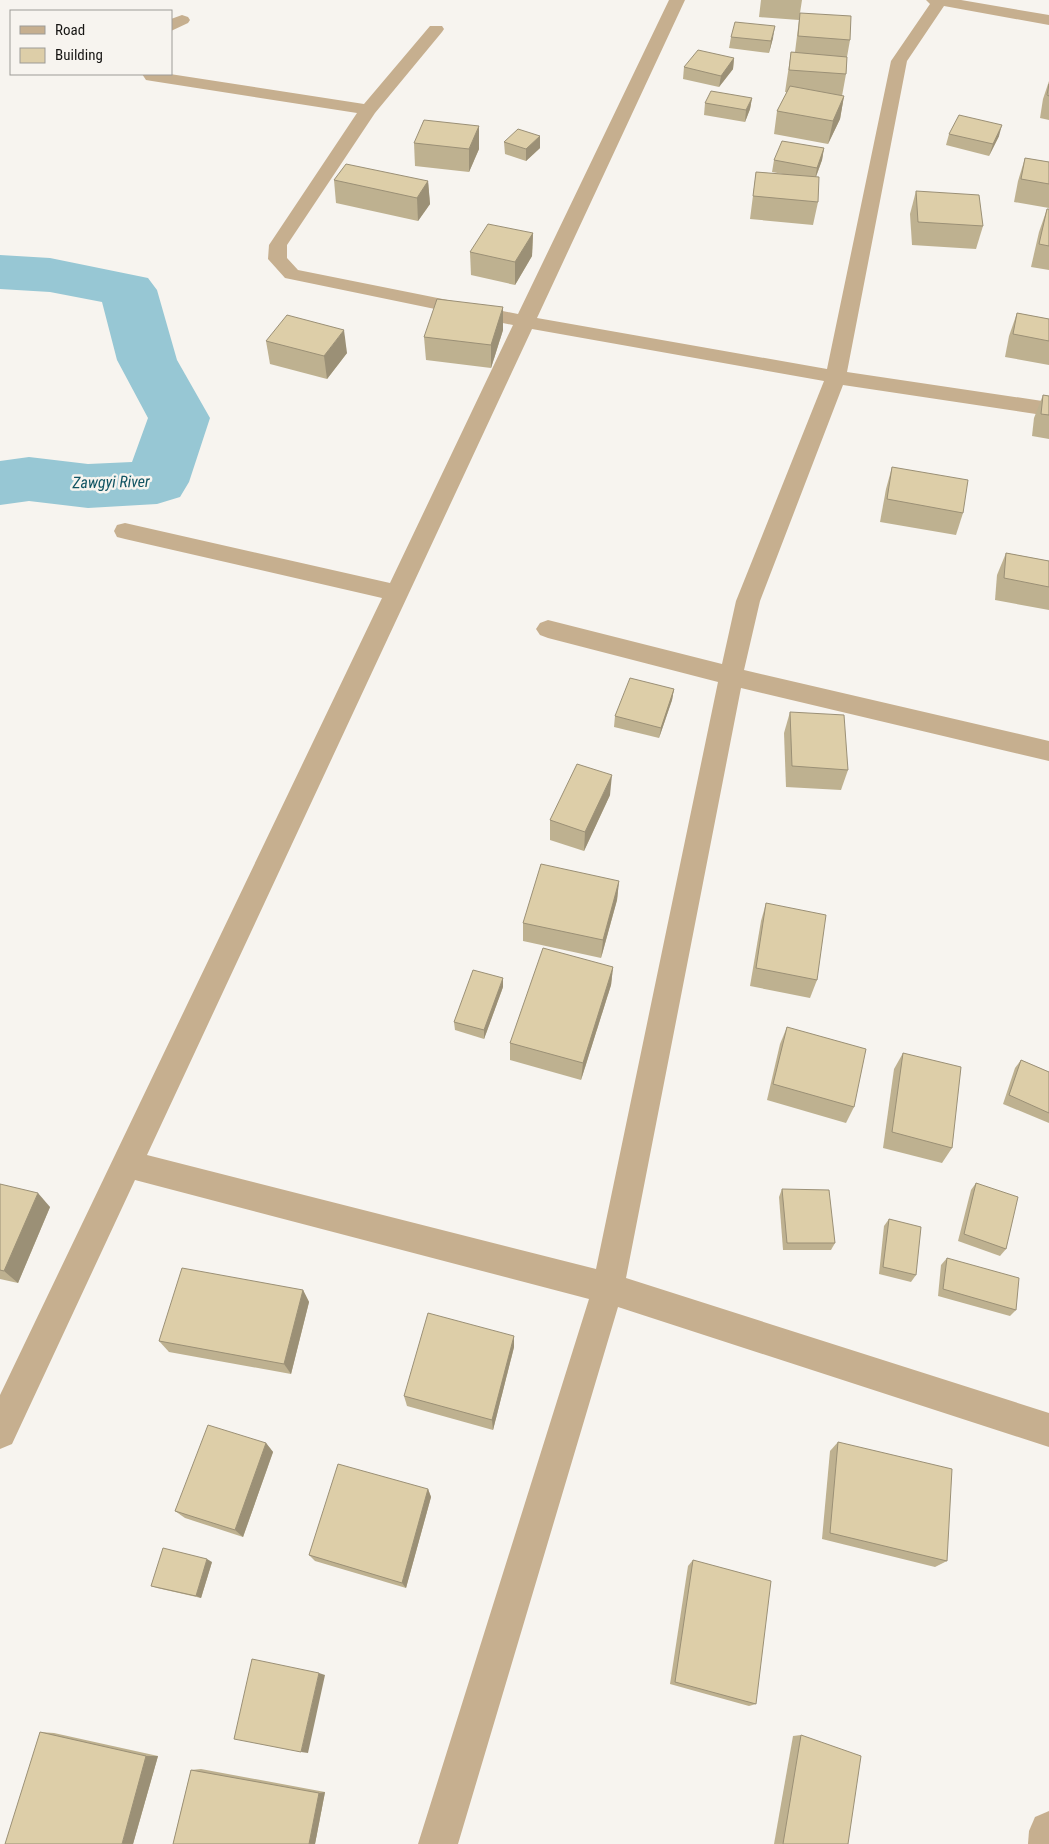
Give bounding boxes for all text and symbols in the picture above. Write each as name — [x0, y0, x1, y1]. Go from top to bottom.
legend — [10, 10, 172, 75]
text: Road — [55, 21, 85, 39]
text: Building — [55, 46, 103, 64]
water label: Zawgyi River — [71, 472, 151, 492]

